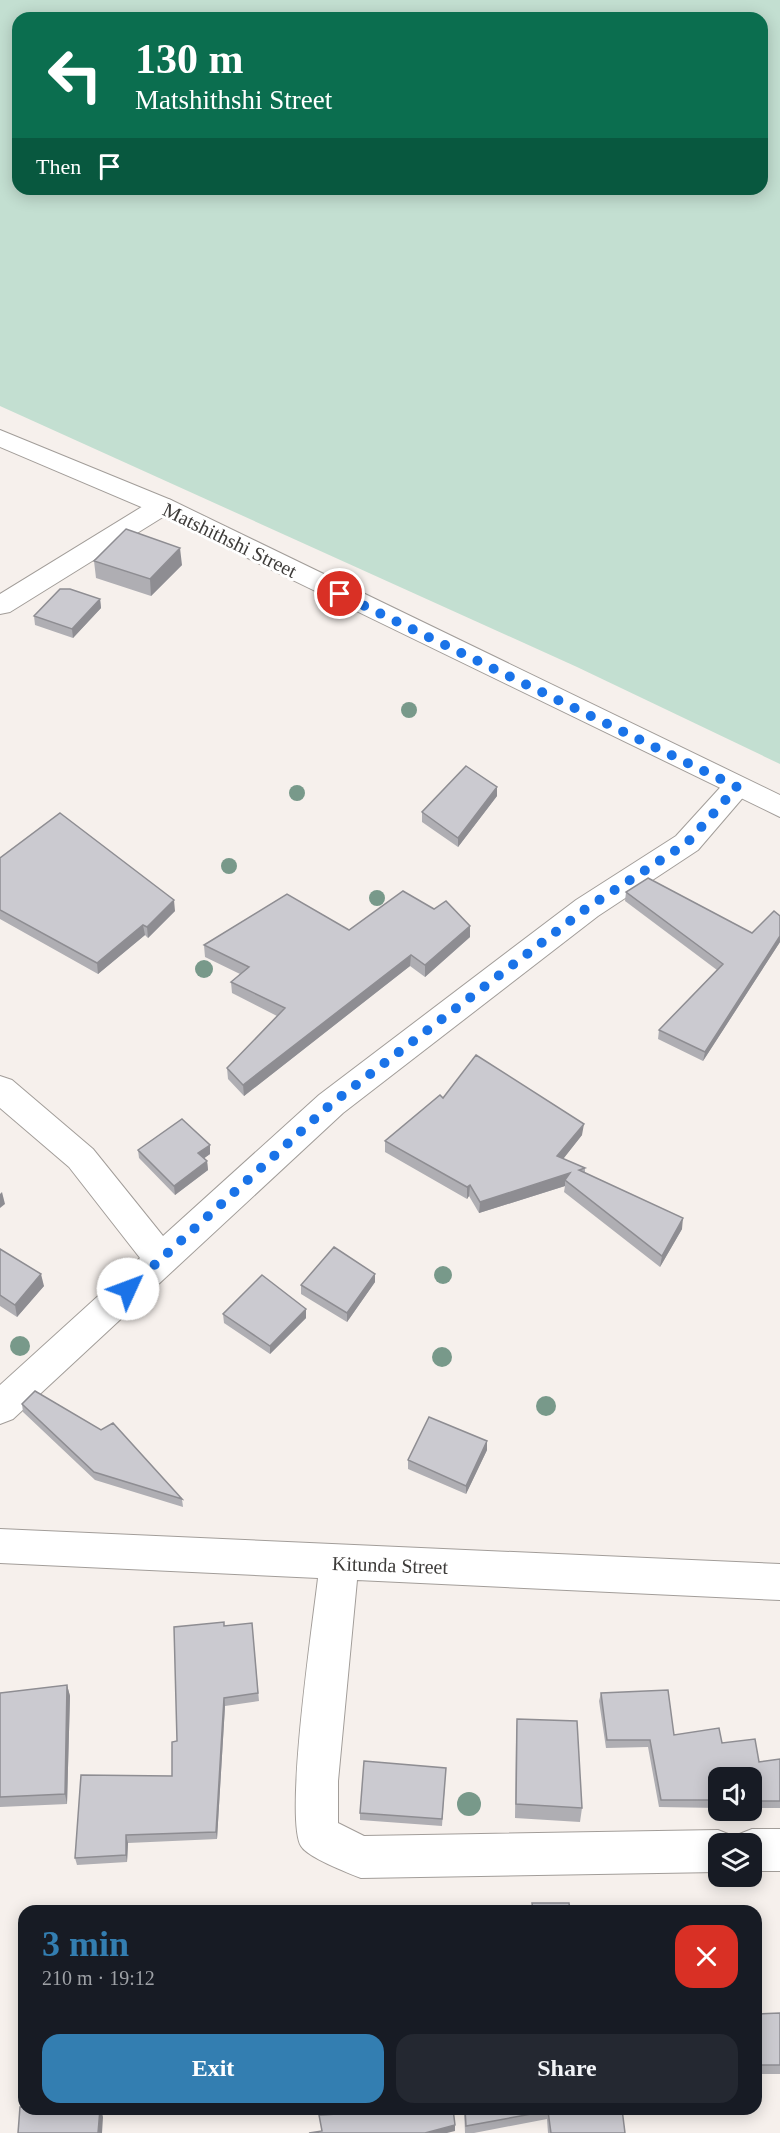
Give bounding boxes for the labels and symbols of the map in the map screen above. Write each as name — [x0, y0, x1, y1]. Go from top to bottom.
street label: Matshithshi Street — [160, 498, 301, 582]
pin — [314, 568, 365, 619]
position arrow — [96, 1257, 160, 1321]
street label: Kitunda Street — [332, 1552, 449, 1578]

